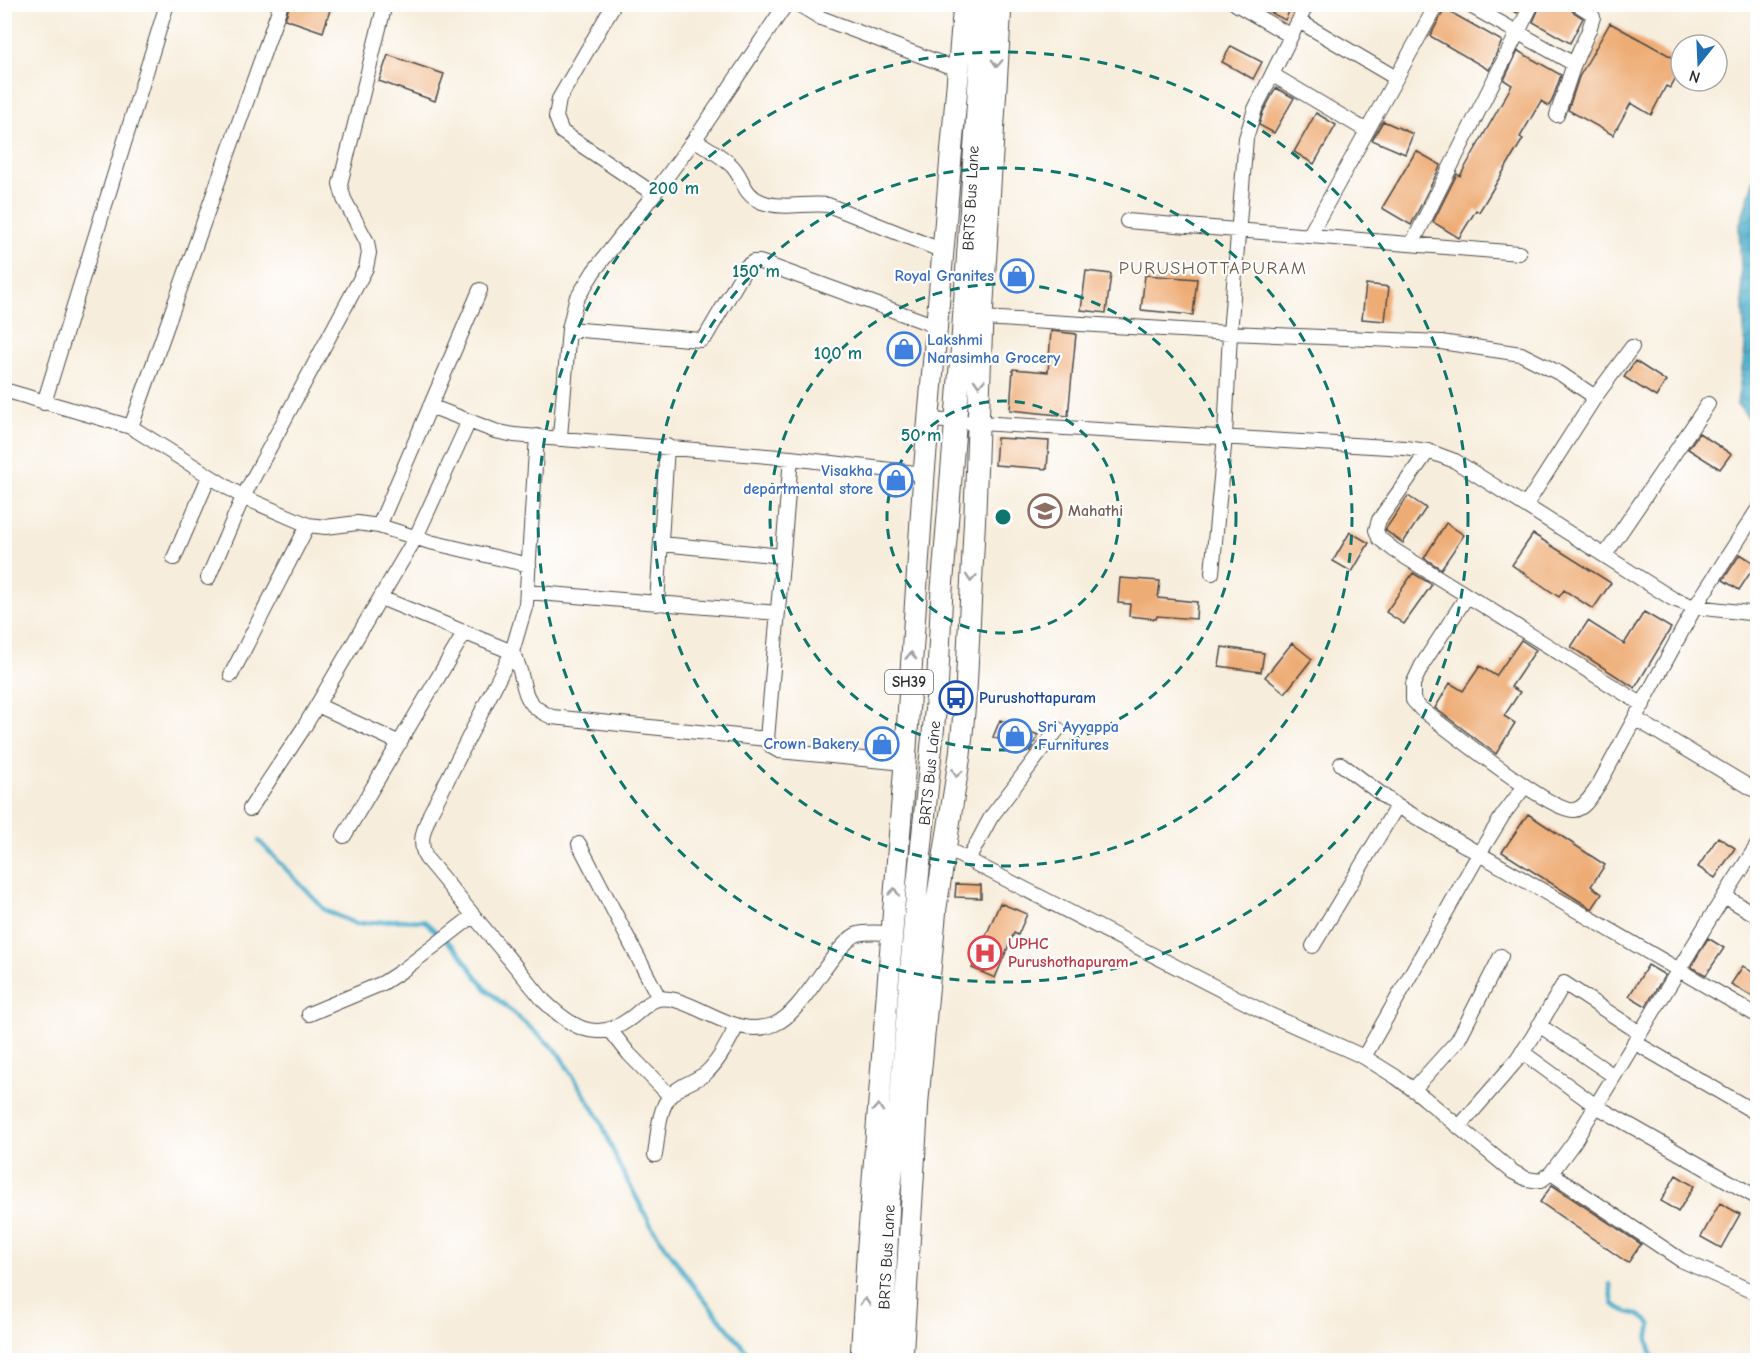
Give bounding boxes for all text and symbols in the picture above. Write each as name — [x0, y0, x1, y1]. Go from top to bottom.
north arrow — [1669, 33, 1729, 93]
one-way arrow — [991, 58, 1004, 67]
text: N — [1687, 66, 1702, 86]
street label: BRTS Bus Lane — [959, 145, 983, 251]
text: 200 m — [649, 178, 699, 199]
shop icon: Royal Granites — [999, 258, 1035, 294]
district label: PURUSHOTTAPURAM — [1119, 258, 1307, 279]
text: 150 m — [732, 261, 780, 282]
place label: Royal Granites — [894, 267, 994, 285]
shop icon: Lakshmi Narasimha Grocery — [886, 331, 922, 367]
place label: Lakshmi Narasimha Grocery — [927, 331, 1061, 367]
text: 100 m — [814, 343, 862, 364]
one-way arrow — [972, 379, 985, 388]
text: 50 m — [901, 425, 941, 446]
place label: Visakha departmental store — [743, 462, 873, 498]
shop icon: Visakha departmental store — [878, 462, 914, 498]
school or university icon: Mahathi — [1027, 493, 1063, 529]
place label: Mahathi — [1068, 502, 1123, 520]
centre of rings — [993, 507, 1013, 527]
one-way arrow — [965, 574, 978, 583]
one-way arrow — [904, 651, 917, 660]
road number: SH39 — [885, 670, 933, 694]
bus stop icon: Purushottapuram — [938, 680, 974, 716]
place label: Purushottapuram — [979, 689, 1096, 707]
shop icon: Sri Ayyappa Furnitures — [997, 718, 1033, 754]
place label: Sri Ayyappa Furnitures — [1038, 718, 1119, 754]
street label: BRTS Bus Lane — [916, 720, 944, 826]
shop icon: Crown Bakery — [864, 726, 900, 762]
place label: Crown Bakery — [763, 735, 860, 753]
one-way arrow — [951, 767, 964, 777]
one-way arrow — [887, 888, 900, 897]
hospital icon: UPHC Purushothapuram — [967, 935, 1003, 971]
place label: UPHC Purushothapuram — [1008, 935, 1129, 971]
one-way arrow — [871, 1103, 884, 1112]
street label: BRTS Bus Lane — [875, 1204, 899, 1310]
one-way arrow — [858, 1298, 871, 1307]

